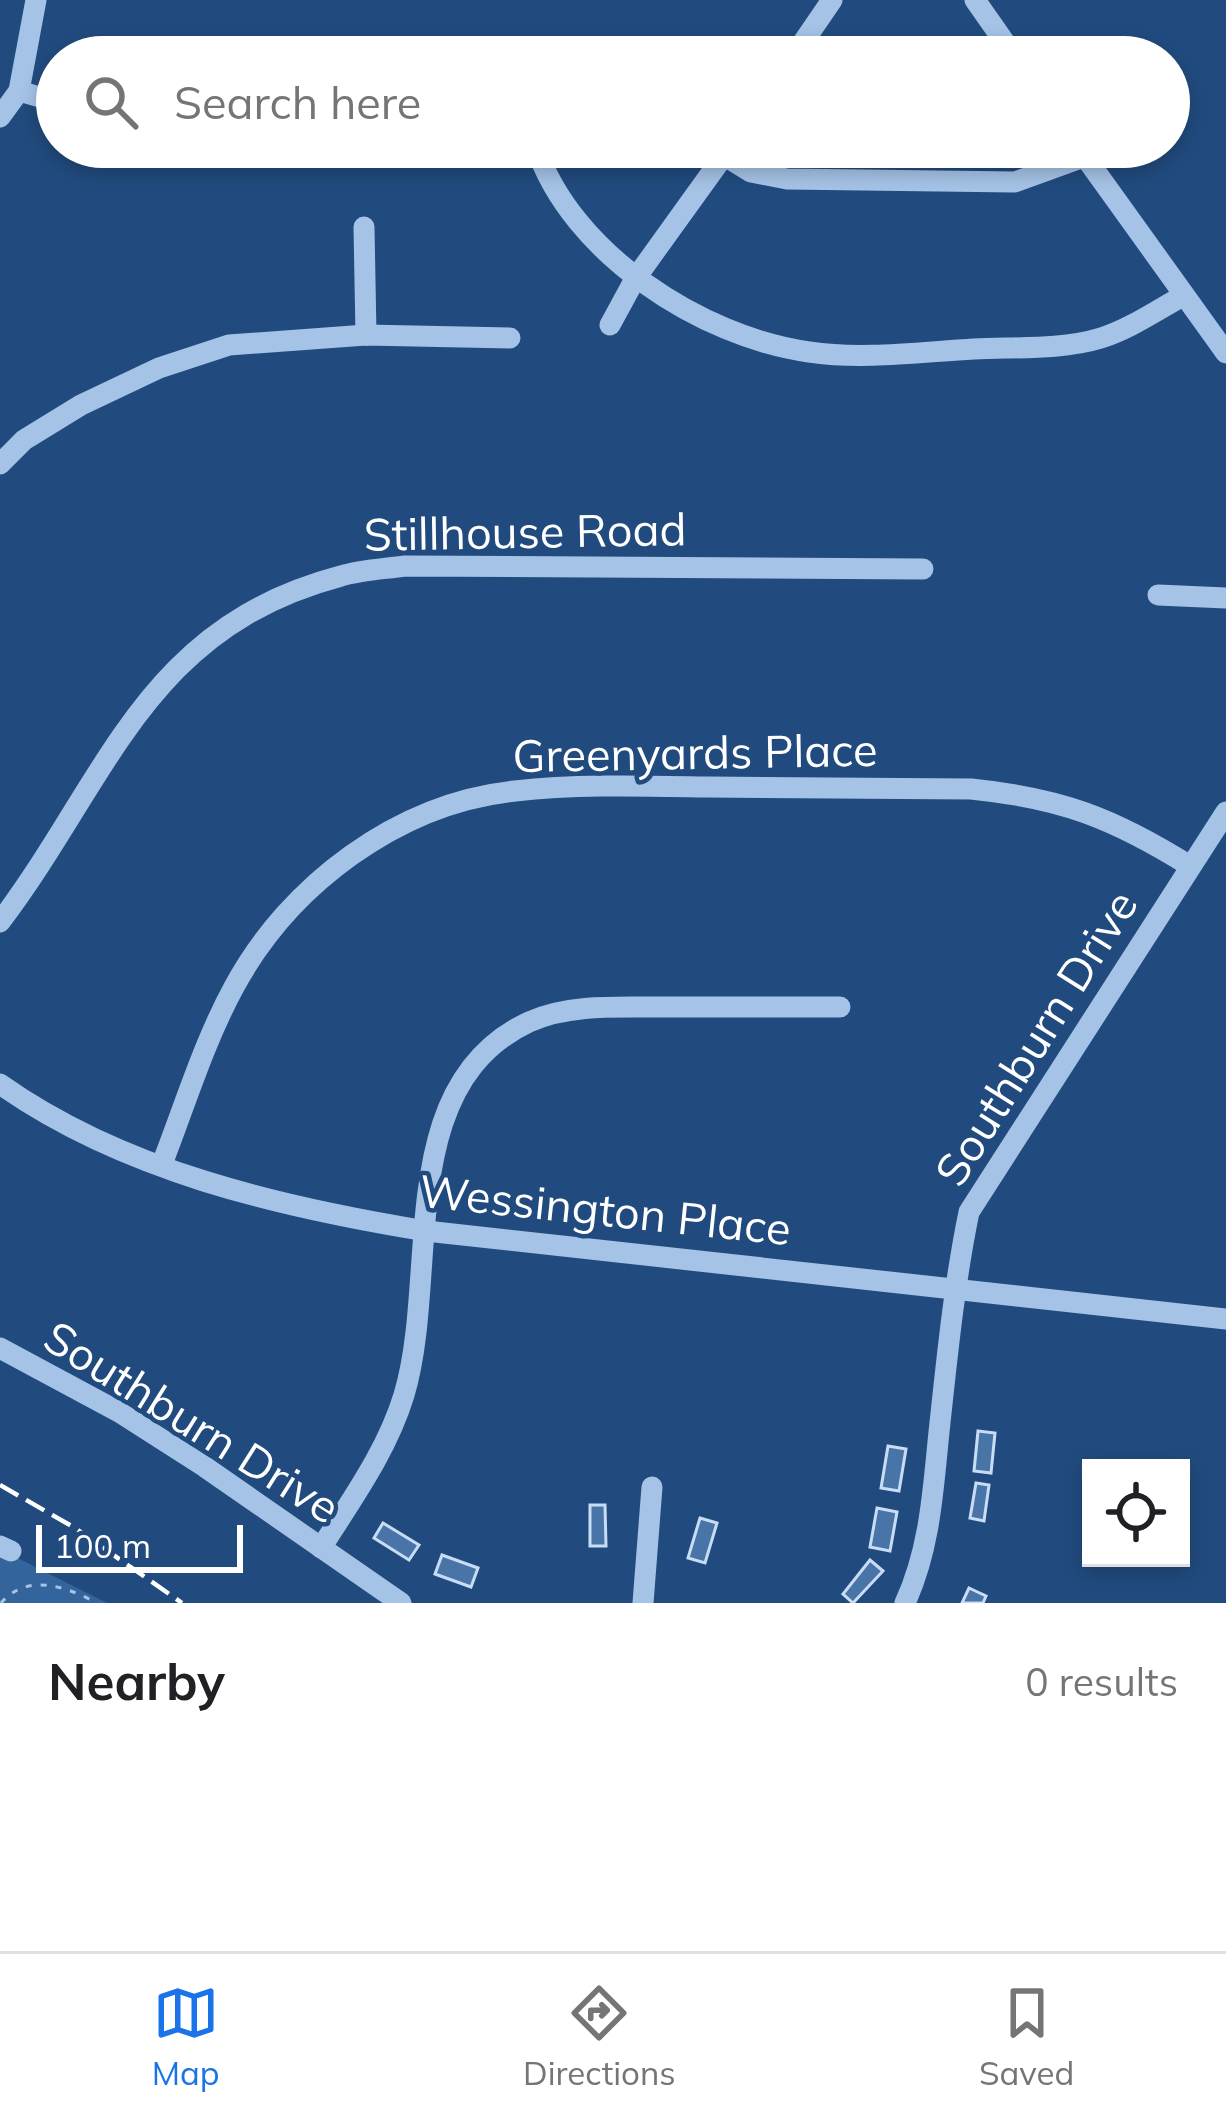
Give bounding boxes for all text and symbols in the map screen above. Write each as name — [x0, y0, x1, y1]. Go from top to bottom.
search box — [36, 36, 1190, 168]
icon: search — [78, 69, 144, 135]
text: Search here — [174, 74, 421, 130]
street label: Stillhouse Road — [363, 500, 687, 562]
street label: Greenyards Place — [512, 721, 878, 783]
street label: Southburn Drive — [922, 879, 1148, 1196]
street label: Wessington Place — [417, 1162, 794, 1256]
street label: Southburn Drive — [34, 1308, 351, 1534]
map controls — [1082, 1459, 1190, 1567]
button: locate — [1082, 1459, 1190, 1567]
scale bar — [36, 1519, 243, 1572]
text: 100 m — [54, 1525, 151, 1566]
text: Nearby — [48, 1649, 225, 1713]
text: 0 results — [1025, 1657, 1178, 1706]
tab: Map — [152, 1980, 220, 2093]
tab: Directions — [523, 1980, 676, 2093]
tab: Saved — [979, 1980, 1074, 2093]

